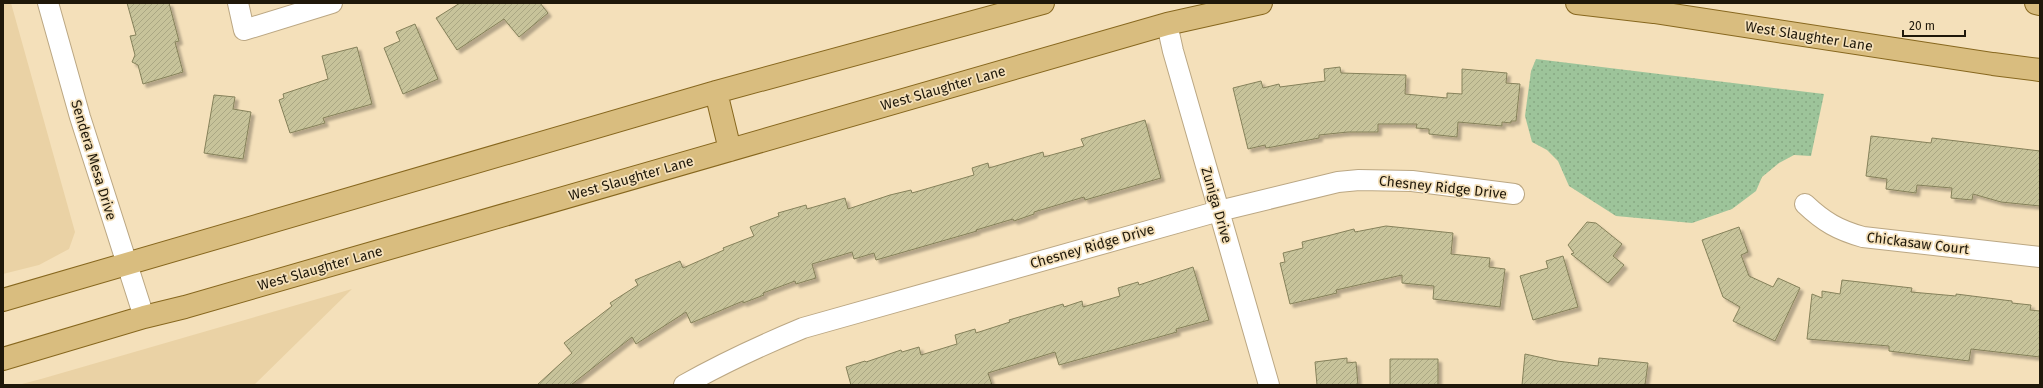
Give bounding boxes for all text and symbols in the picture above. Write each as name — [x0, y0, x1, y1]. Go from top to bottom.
scale bar — [1903, 12, 1965, 38]
street label: West Slaughter Lane — [1744, 18, 1874, 55]
text: 20 m — [1909, 19, 1935, 33]
street label: West Slaughter Lane — [879, 63, 1008, 114]
street label: Sendera Mesa Drive — [67, 98, 120, 222]
street label: West Slaughter Lane — [567, 153, 696, 204]
street label: Zuniga Drive — [1198, 165, 1236, 245]
street label: Chesney Ridge Drive — [1378, 172, 1508, 203]
street label: Chesney Ridge Drive — [1028, 221, 1156, 272]
street label: Chickasaw Court — [1866, 229, 1971, 258]
street label: West Slaughter Lane — [256, 243, 385, 294]

